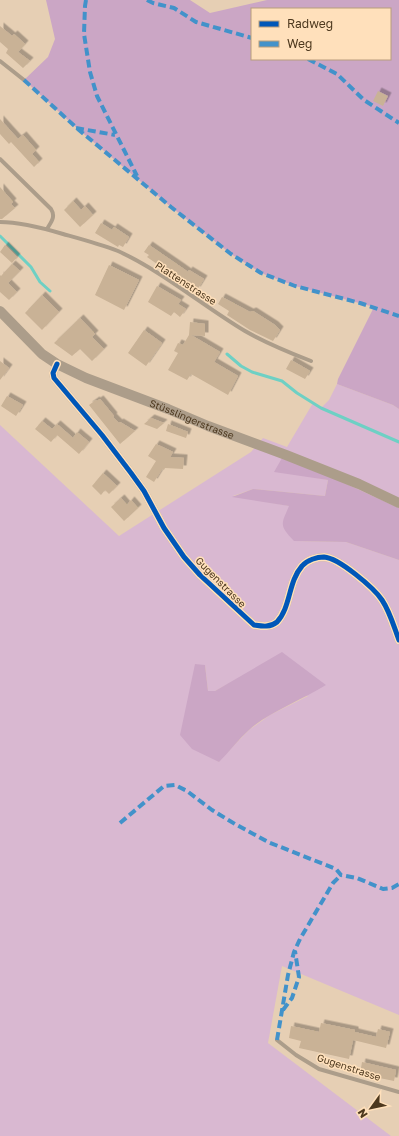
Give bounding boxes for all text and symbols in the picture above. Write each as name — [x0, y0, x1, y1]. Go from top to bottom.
legend — [251, 8, 391, 60]
text: Radweg — [287, 16, 333, 31]
text: Weg — [287, 36, 312, 51]
street label: Plattenstrasse — [153, 259, 219, 307]
street label: Stüsslingerstrasse — [148, 397, 236, 441]
street label: Gugenstrasse — [193, 554, 249, 610]
street label: Gugenstrasse — [316, 1051, 383, 1083]
north arrow — [351, 1088, 391, 1128]
text: N — [354, 1107, 370, 1121]

